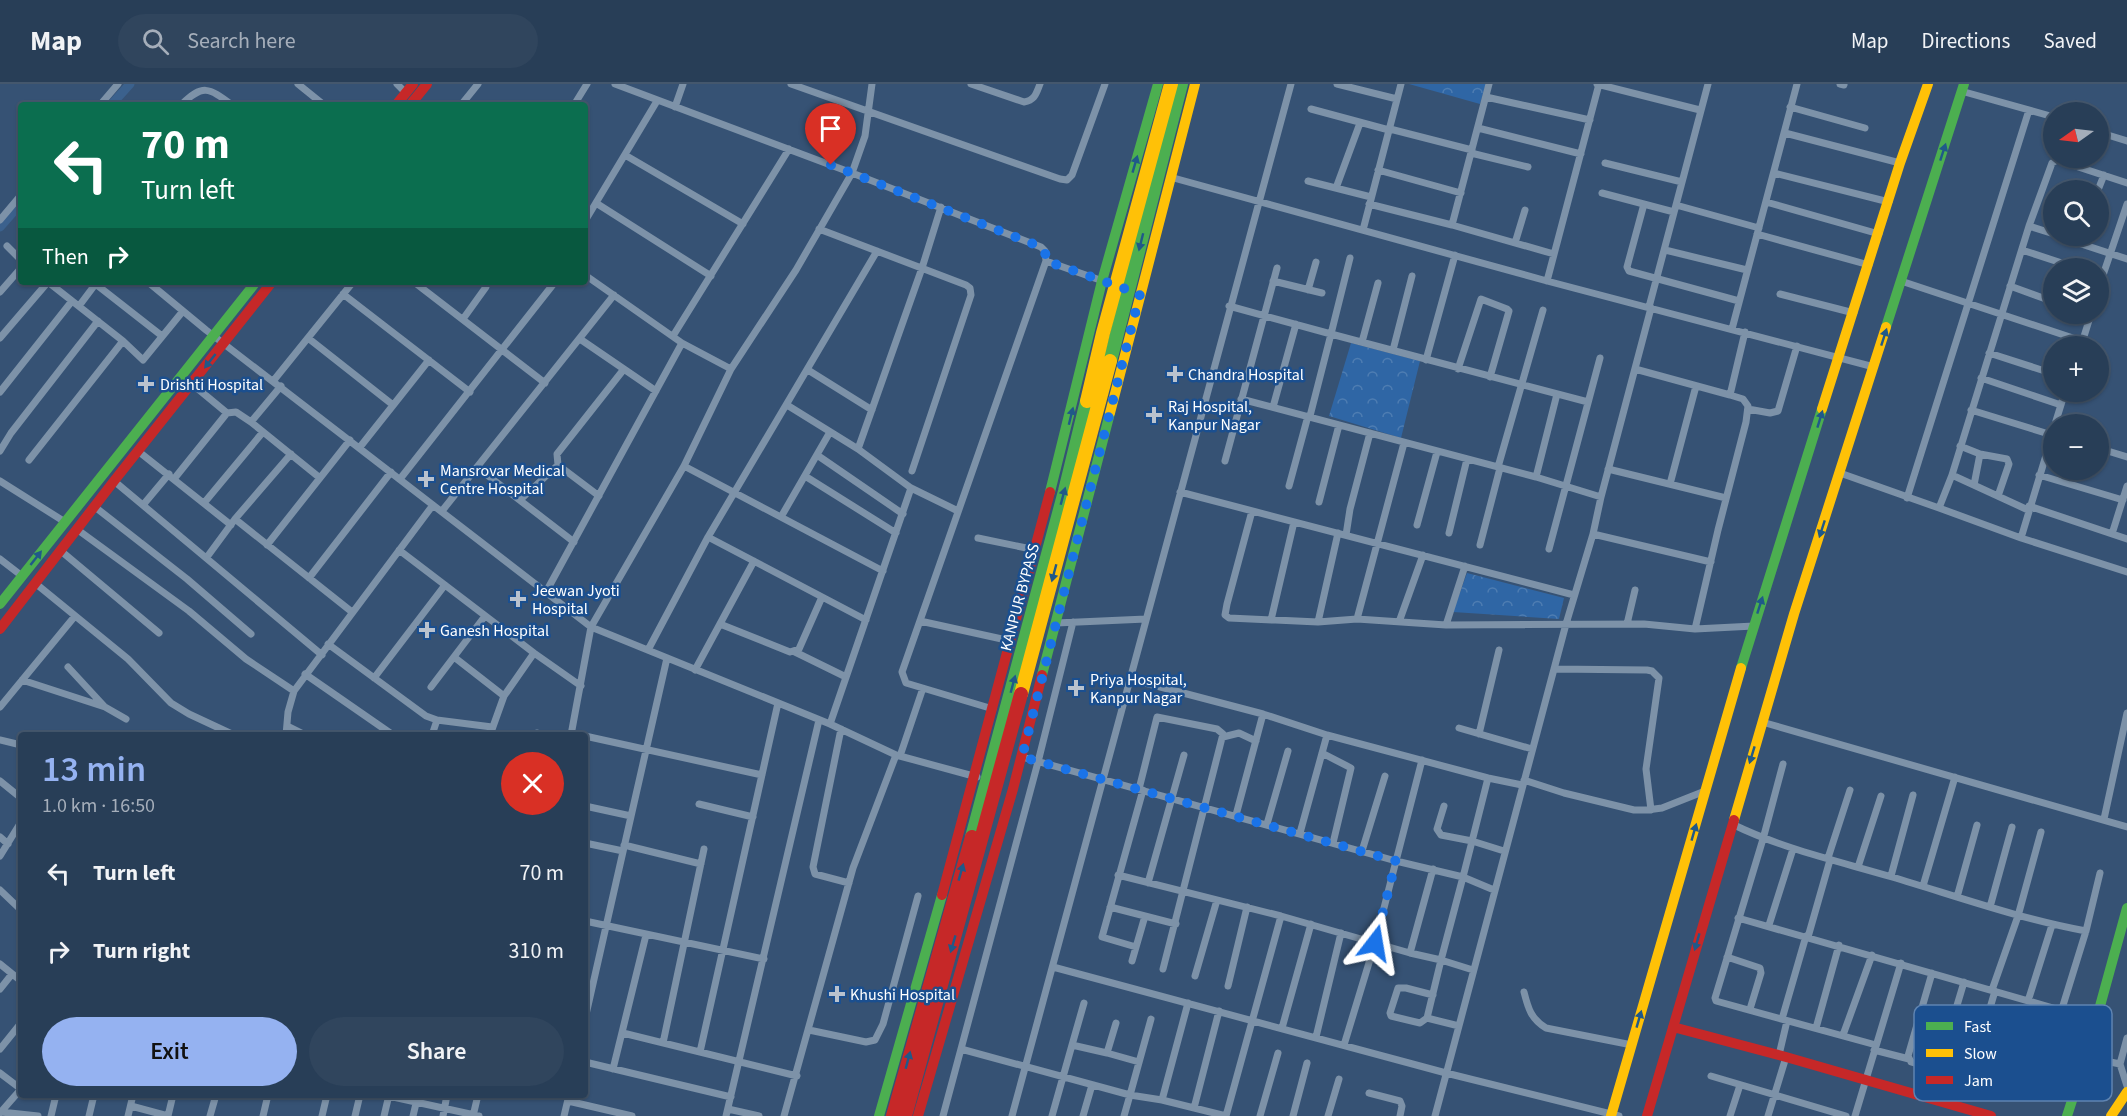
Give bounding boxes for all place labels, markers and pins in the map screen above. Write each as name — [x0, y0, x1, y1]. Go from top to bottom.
pin — [805, 103, 856, 165]
place label: Chandra Hospital — [1188, 364, 1304, 386]
marker: Chandra Hospital — [1166, 365, 1184, 383]
place label: Drishti Hospital — [160, 374, 263, 396]
marker: Drishti Hospital — [137, 375, 155, 393]
place label: Raj Hospital, Kanpur Nagar — [1168, 396, 1261, 436]
marker: Raj Hospital, Kanpur Nagar — [1145, 406, 1163, 424]
place label: Mansrovar Medical Centre Hospital — [440, 460, 565, 500]
marker: Mansrovar Medical Centre Hospital — [417, 470, 435, 488]
place label: Jeewan Jyoti Hospital — [532, 580, 620, 620]
marker: Jeewan Jyoti Hospital — [509, 590, 527, 608]
place label: Ganesh Hospital — [440, 620, 549, 642]
marker: Ganesh Hospital — [418, 621, 436, 639]
place label: Priya Hospital, Kanpur Nagar — [1090, 669, 1187, 709]
marker: Priya Hospital, Kanpur Nagar — [1067, 679, 1085, 697]
place label: Khushi Hospital — [850, 984, 955, 1006]
marker: Khushi Hospital — [828, 985, 846, 1003]

